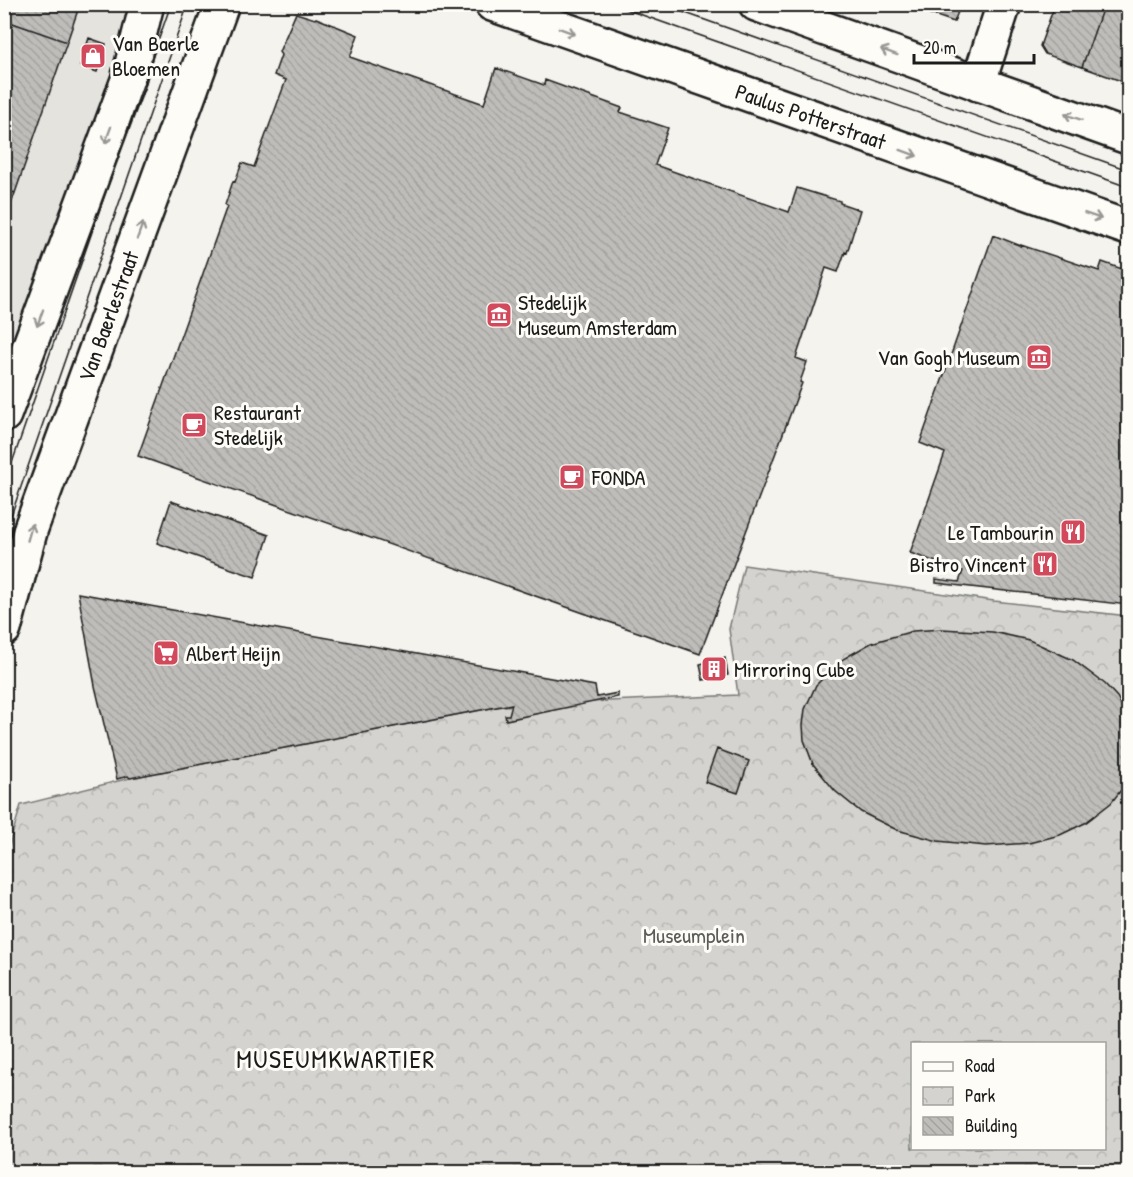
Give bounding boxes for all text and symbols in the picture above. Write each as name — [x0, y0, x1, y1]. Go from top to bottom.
one-way arrow — [557, 27, 576, 38]
scale bar — [914, 27, 1034, 65]
place label: Van Baerle Bloemen — [112, 28, 200, 83]
text: 20 m — [923, 35, 956, 60]
shop icon: Van Baerle Bloemen — [78, 41, 108, 71]
one-way arrow — [881, 46, 899, 57]
street label: Paulus Potterstraat — [732, 76, 890, 157]
one-way arrow — [1064, 111, 1083, 122]
one-way arrow — [101, 125, 112, 144]
one-way arrow — [899, 148, 918, 159]
one-way arrow — [1083, 212, 1102, 223]
one-way arrow — [135, 222, 146, 240]
street label: Van Baerlestraat — [71, 246, 146, 386]
place label: Stedelijk Museum Amsterdam — [518, 287, 677, 342]
museum icon: Stedelijk Museum Amsterdam — [484, 300, 514, 330]
one-way arrow — [34, 308, 45, 327]
place label: Van Gogh Museum — [878, 342, 1020, 372]
museum icon: Van Gogh Museum — [1024, 342, 1054, 372]
place label: Restaurant Stedelijk — [214, 397, 301, 452]
cafe icon: Restaurant Stedelijk — [179, 410, 209, 440]
cafe icon: FONDA — [557, 462, 587, 492]
place label: FONDA — [591, 462, 646, 492]
place label: Le Tambourin — [948, 517, 1054, 547]
restaurant icon: Le Tambourin — [1058, 517, 1088, 547]
one-way arrow — [25, 523, 36, 542]
place label: Bistro Vincent — [909, 549, 1026, 579]
restaurant icon: Bistro Vincent — [1030, 549, 1060, 579]
supermarket icon: Albert Heijn — [151, 638, 181, 668]
place label: Albert Heijn — [186, 638, 281, 668]
building icon: Mirroring Cube — [699, 654, 729, 684]
place label: Mirroring Cube — [734, 654, 855, 684]
park label: Museumplein — [643, 920, 745, 950]
district label: MUSEUMKWARTIER — [236, 1041, 436, 1076]
legend — [911, 1042, 1106, 1150]
text: Road — [965, 1053, 995, 1078]
text: Park — [965, 1083, 996, 1108]
text: Building — [965, 1113, 1017, 1138]

